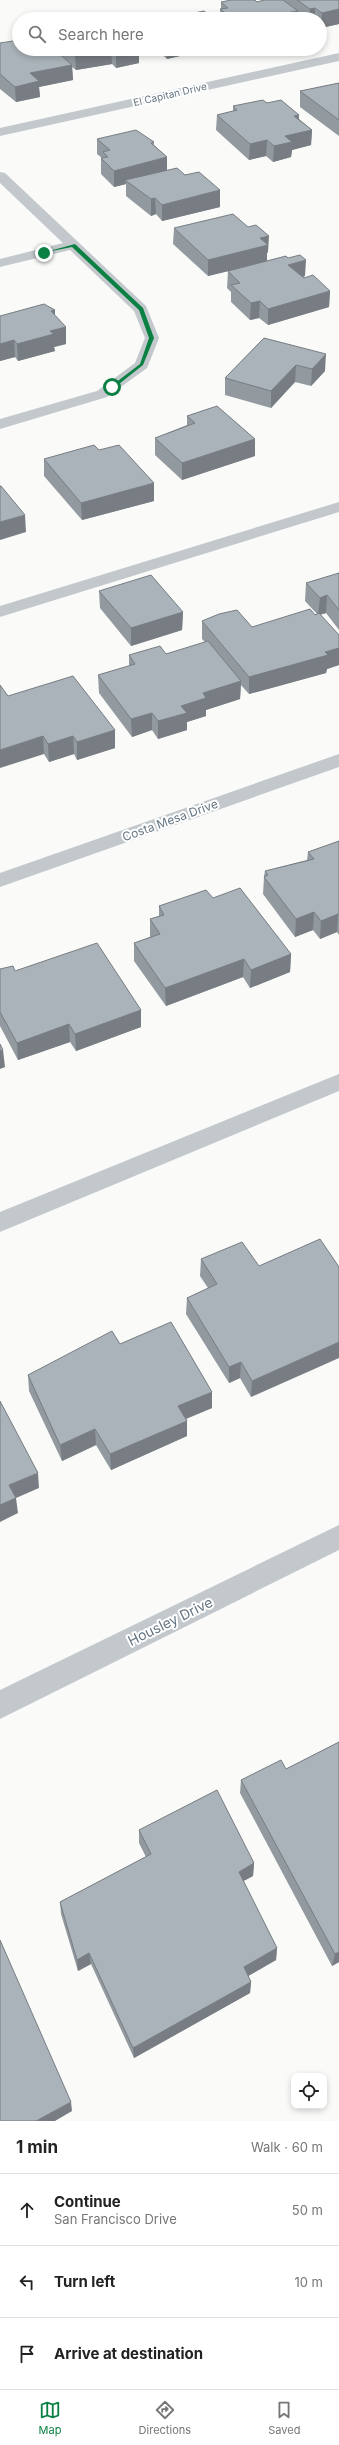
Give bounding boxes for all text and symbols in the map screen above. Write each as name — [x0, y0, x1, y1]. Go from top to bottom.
search box — [12, 12, 327, 56]
icon: search — [26, 23, 48, 45]
text: Search here — [58, 25, 144, 44]
street label: El Capitan Drive — [132, 80, 208, 108]
route end — [35, 244, 53, 262]
route start — [103, 378, 121, 396]
street label: Costa Mesa Drive — [120, 796, 220, 844]
street label: Housley Drive — [125, 1593, 215, 1649]
map controls — [291, 2073, 327, 2109]
button: locate — [291, 2073, 327, 2109]
text: 1 min — [16, 2137, 58, 2157]
text: Walk · 60 m — [251, 2139, 323, 2155]
text: Continue — [54, 2192, 121, 2211]
icon: ahead — [16, 2199, 38, 2221]
text: 50 m — [292, 2202, 323, 2218]
text: San Francisco Drive — [54, 2211, 177, 2227]
icon: left — [16, 2271, 38, 2293]
text: Turn left — [54, 2272, 115, 2291]
text: 10 m — [294, 2274, 323, 2290]
icon: arrive — [16, 2343, 38, 2365]
text: Arrive at destination — [54, 2344, 203, 2363]
tab: Map — [39, 2399, 61, 2437]
tab: Directions — [139, 2399, 191, 2437]
tab: Saved — [268, 2399, 300, 2437]

